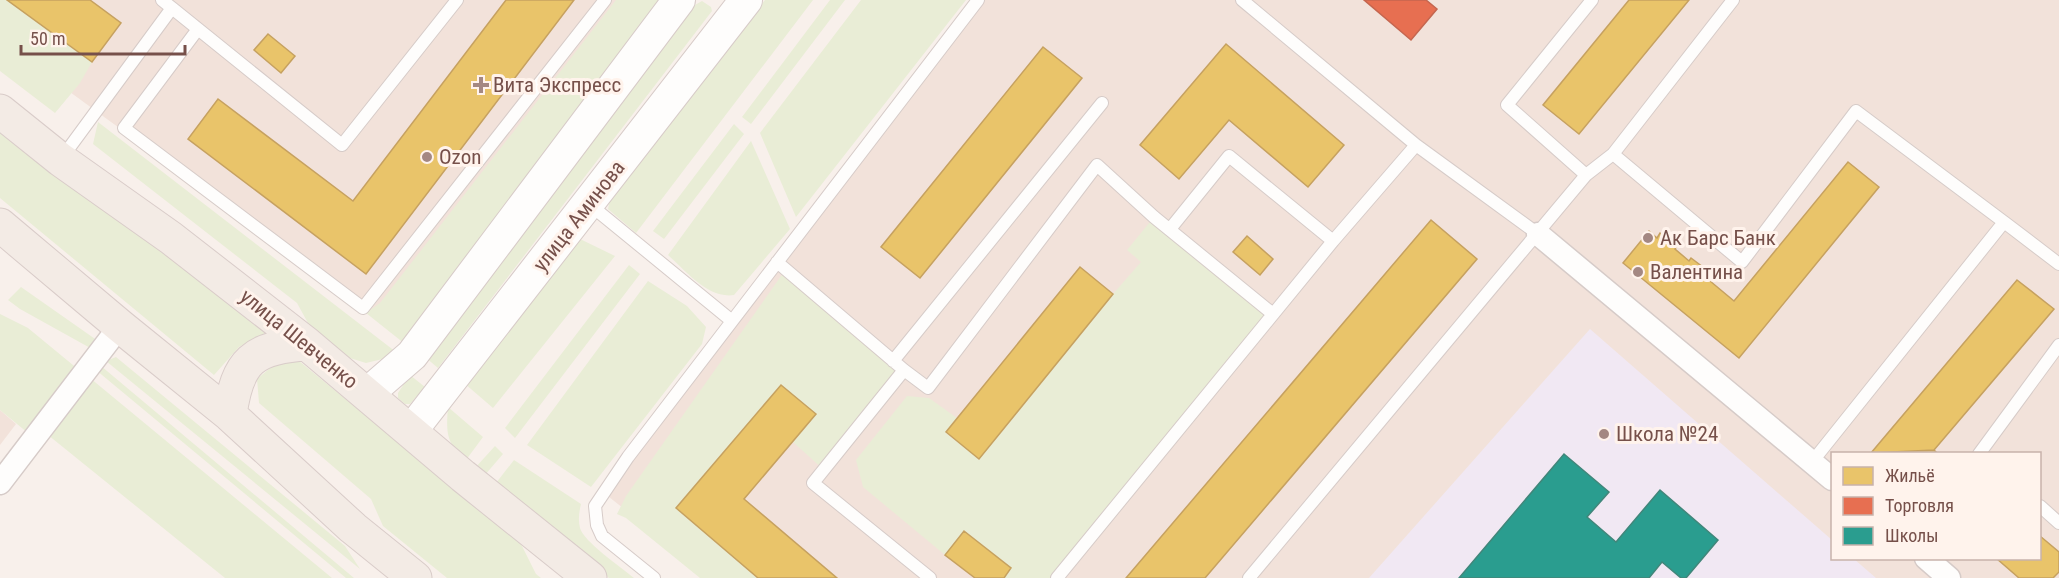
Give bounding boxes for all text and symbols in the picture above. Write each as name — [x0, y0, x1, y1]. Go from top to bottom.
scale bar — [21, 18, 184, 56]
text: 50 m — [30, 28, 65, 49]
place label: Вита Экспресс — [493, 73, 621, 97]
marker: Вита Экспресс — [474, 78, 488, 92]
place label: Ozon — [439, 145, 481, 169]
marker: Ozon — [420, 150, 434, 164]
street label: улица Аминова — [528, 156, 630, 276]
place label: Ак Барс Банк — [1660, 226, 1776, 250]
marker: Ак Барс Банк — [1641, 231, 1655, 245]
place label: Валентина — [1650, 260, 1743, 284]
marker: Валентина — [1631, 265, 1645, 279]
street label: улица Шевченко — [235, 284, 363, 394]
place label: Школа №24 — [1616, 422, 1718, 446]
marker: Школа №24 — [1597, 427, 1611, 441]
legend — [1831, 452, 2041, 560]
text: Жильё — [1885, 465, 1935, 486]
text: Торговля — [1885, 495, 1954, 516]
text: Школы — [1885, 525, 1938, 546]

